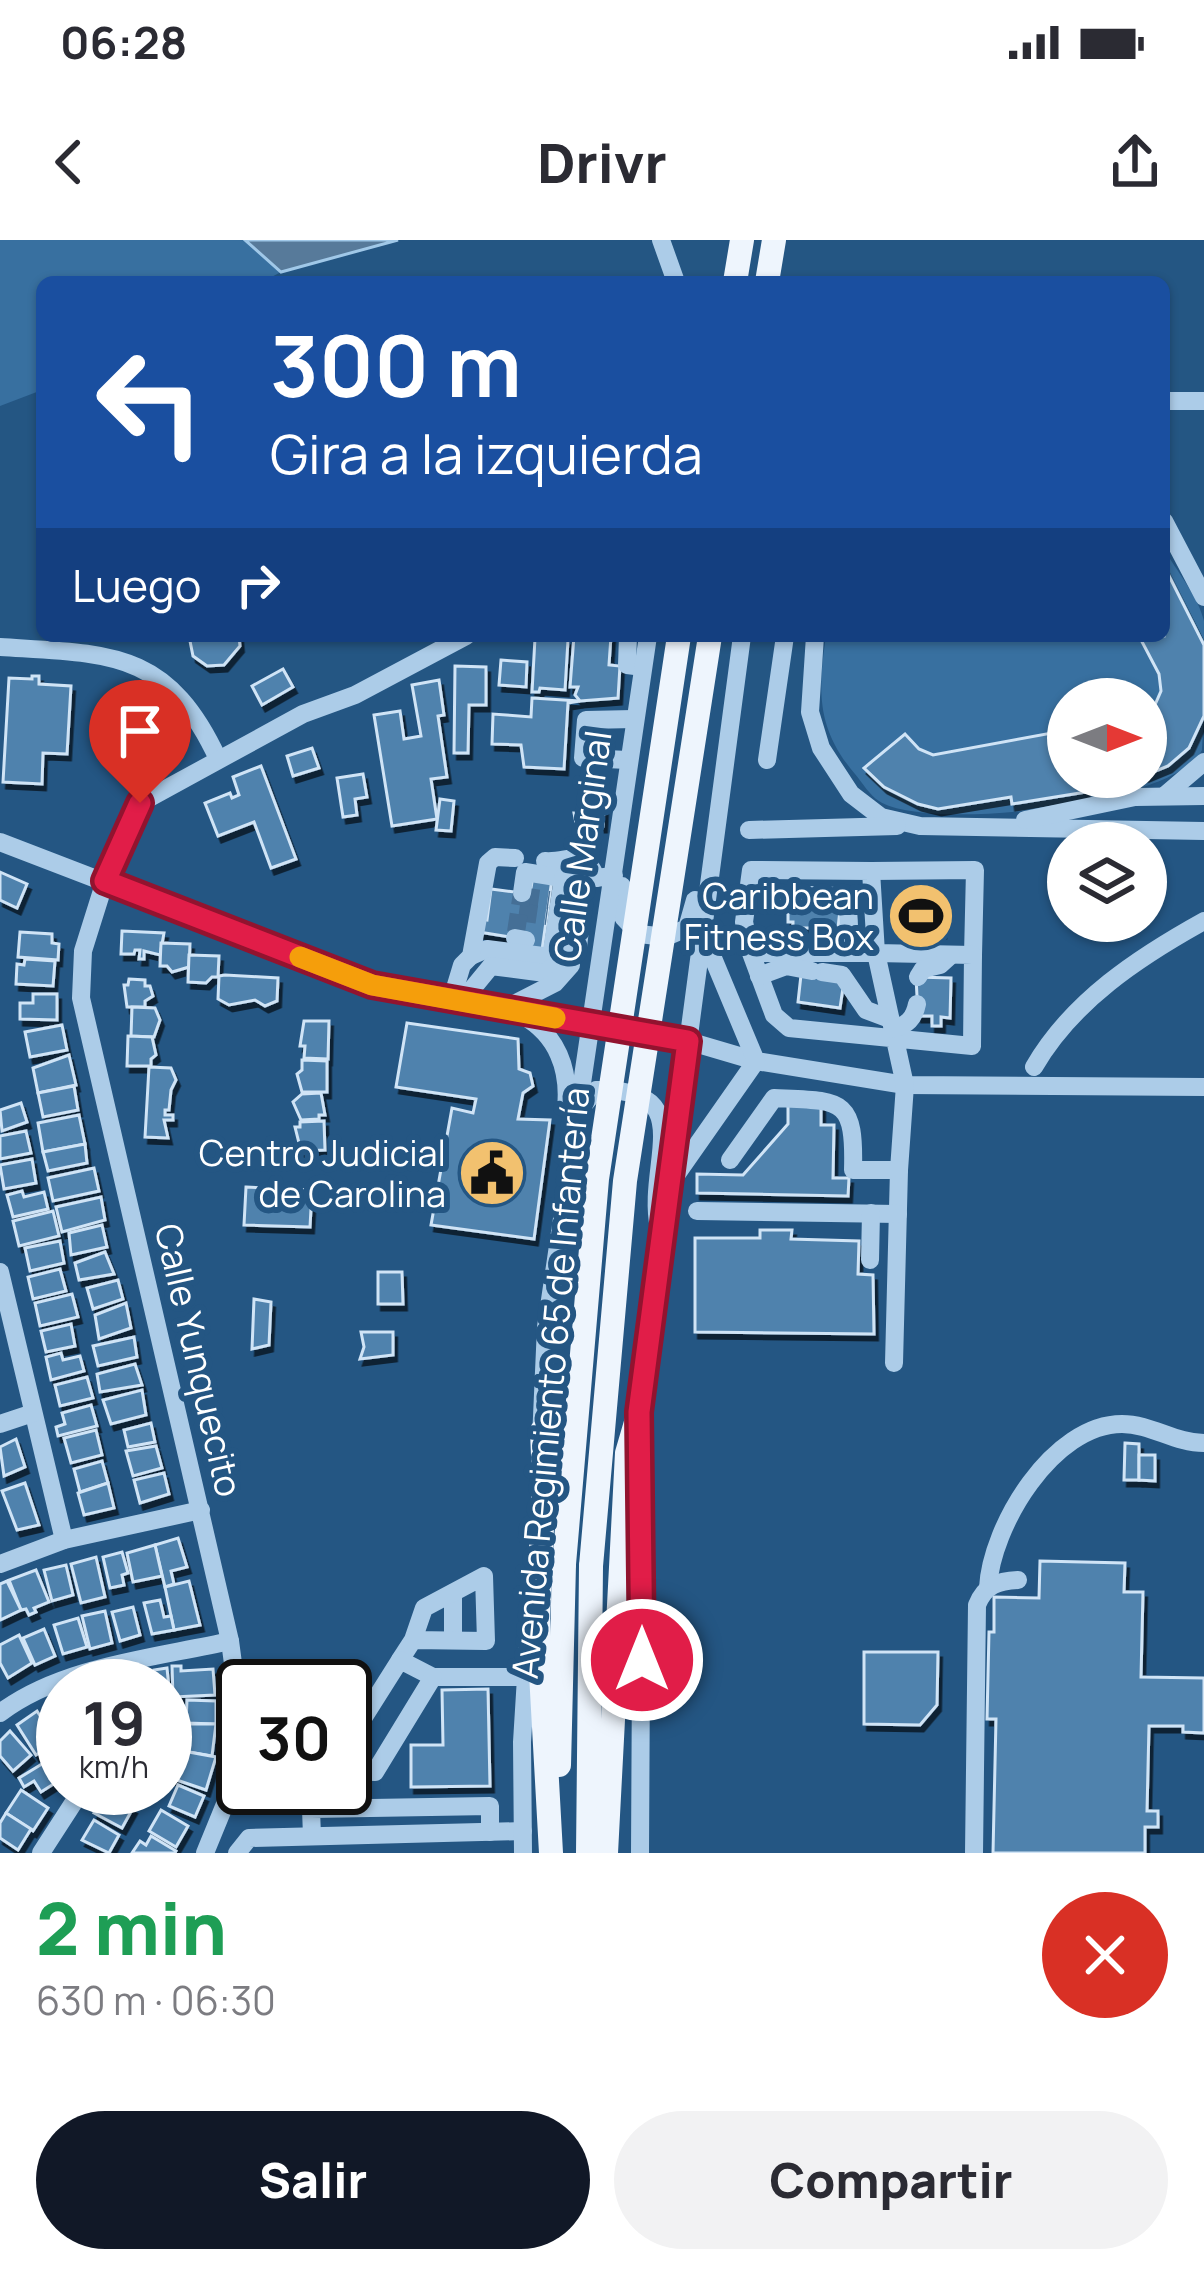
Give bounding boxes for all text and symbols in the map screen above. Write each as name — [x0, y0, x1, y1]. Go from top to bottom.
text: 06:28 — [60, 11, 187, 73]
text: Drivr — [537, 125, 667, 199]
icon: back — [36, 129, 102, 195]
icon: share — [1102, 129, 1168, 195]
text: 300 m — [270, 307, 522, 422]
icon: left — [72, 324, 228, 480]
text: Gira a la izquierda — [270, 416, 703, 490]
icon: right — [225, 552, 291, 618]
text: Luego — [72, 554, 201, 616]
north arrow — [1047, 678, 1167, 798]
map controls — [1047, 678, 1167, 942]
pin — [89, 680, 191, 803]
icon: arrive — [107, 698, 173, 764]
street label: Calle Marginal — [542, 727, 622, 965]
button: layers — [1047, 822, 1167, 942]
place label: Caribbean Fitness Box — [684, 871, 874, 961]
sports icon: Caribbean Fitness Box — [886, 881, 956, 951]
street label: Avenida Regimiento 65 de Infantería — [500, 1085, 600, 1681]
place label: Centro Judicial de Carolina — [199, 1128, 446, 1218]
public building icon: Centro Judicial de Carolina — [457, 1138, 527, 1208]
street label: Calle Yunquecito — [144, 1219, 254, 1501]
position arrow — [579, 1597, 705, 1723]
speed limit sign: 30 — [216, 1659, 372, 1815]
text: 19 — [82, 1681, 146, 1763]
text: km/h — [79, 1746, 149, 1787]
text: 2 min — [36, 1878, 227, 1977]
button: close — [1042, 1892, 1168, 2018]
text: 630 m · 06:30 — [36, 1973, 276, 2027]
button: Salir — [36, 2111, 590, 2249]
button: Compartir — [614, 2111, 1168, 2249]

